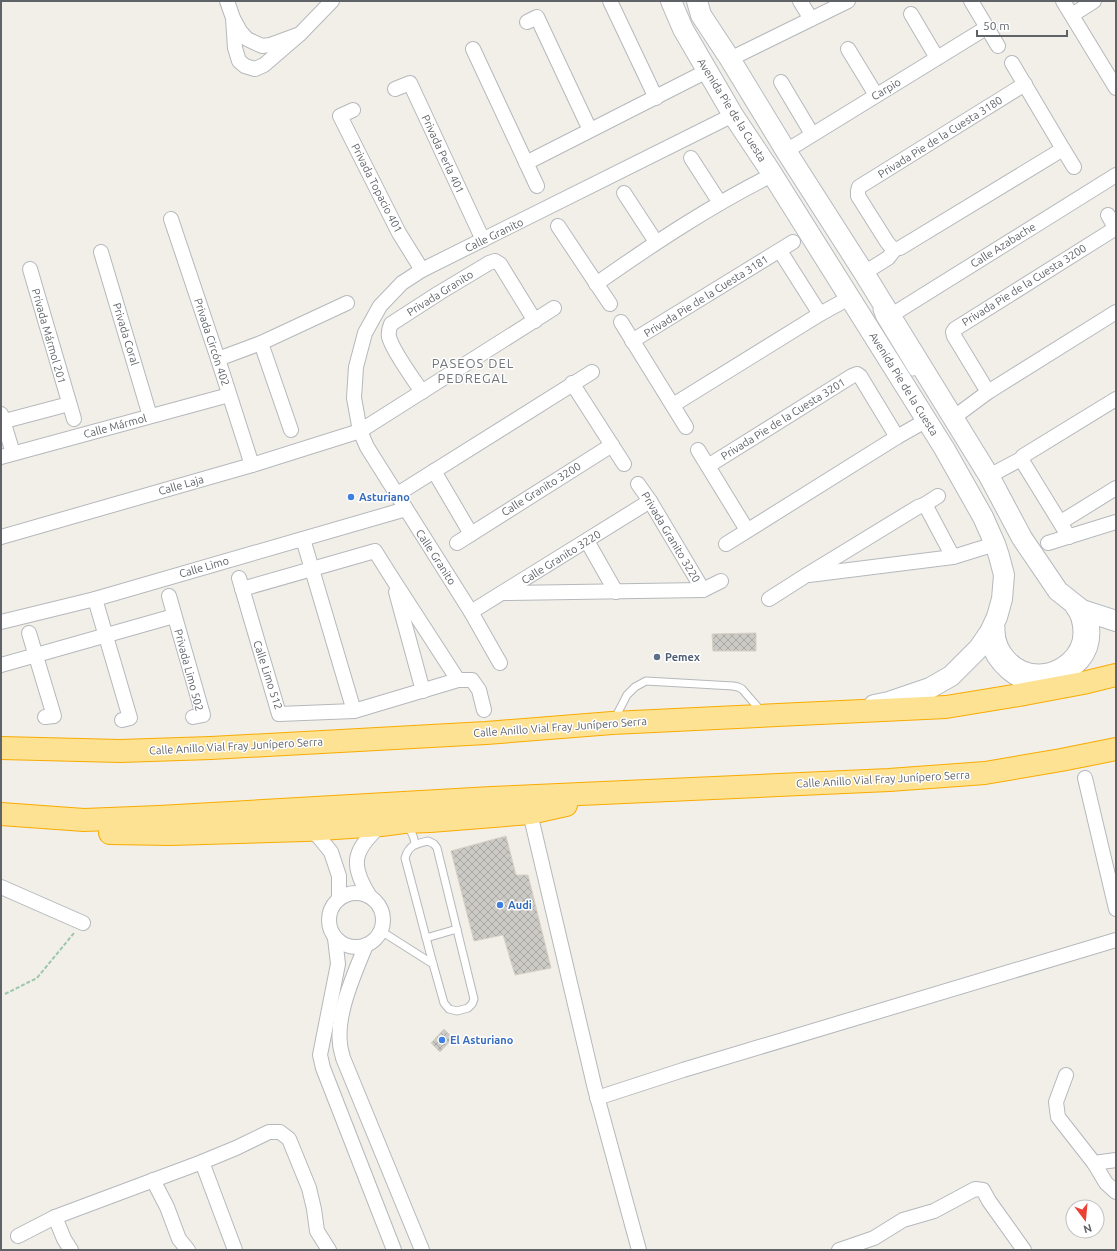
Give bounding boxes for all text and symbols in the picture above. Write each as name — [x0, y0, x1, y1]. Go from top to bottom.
scale bar — [977, 12, 1067, 38]
text: 50 m — [983, 19, 1010, 32]
street label: Avenida Pie de la Cuesta — [695, 56, 769, 164]
street label: Carpio — [869, 76, 903, 102]
street label: Privada Pie de la Cuesta 3180 — [876, 94, 1004, 180]
street label: Privada Perla 401 — [420, 113, 466, 195]
street label: Privada Topacio 401 — [349, 141, 405, 235]
street label: Calle Granito — [463, 216, 525, 254]
street label: Calle Azabache — [968, 220, 1038, 270]
street label: Privada Pie de la Cuesta 3200 — [960, 242, 1088, 328]
street label: Privada Pie de la Cuesta 3181 — [642, 253, 770, 339]
street label: Privada Granito — [405, 268, 475, 318]
street label: Privada Mármol 201 — [30, 287, 68, 385]
street label: Privada Circón 402 — [192, 297, 232, 387]
street label: Privada Coral — [111, 301, 141, 367]
street label: Avenida Pie de la Cuesta — [867, 330, 941, 438]
district label: PASEOS DEL PEDREGAL — [432, 356, 514, 385]
street label: Privada Pie de la Cuesta 3201 — [719, 376, 847, 462]
street label: Calle Mármol — [82, 412, 148, 440]
street label: Calle Granito 3200 — [499, 460, 583, 518]
street label: Calle Laja — [157, 473, 205, 497]
street label: Privada Granito 3220 — [639, 490, 703, 584]
place label: Asturiano — [359, 491, 410, 503]
marker: Asturiano — [346, 492, 356, 502]
street label: Calle Granito — [414, 527, 458, 587]
street label: Calle Granito 3220 — [519, 528, 603, 586]
street label: Calle Limo — [178, 554, 230, 580]
street label: Privada Limo 502 — [172, 628, 206, 712]
street label: Calle Limo 512 — [251, 639, 285, 711]
place label: Pemex — [665, 651, 700, 663]
marker: Pemex — [652, 652, 662, 662]
street label: Calle Anillo Vial Fray Junípero Serra — [473, 715, 647, 739]
street label: Calle Anillo Vial Fray Junípero Serra — [149, 735, 323, 757]
street label: Calle Anillo Vial Fray Junípero Serra — [796, 768, 970, 790]
place label: Audi — [508, 899, 532, 911]
marker: Audi — [495, 900, 505, 910]
place label: El Asturiano — [450, 1034, 514, 1046]
marker: El Asturiano — [437, 1035, 447, 1045]
north arrow — [1065, 1199, 1105, 1239]
text: N — [1082, 1222, 1093, 1236]

